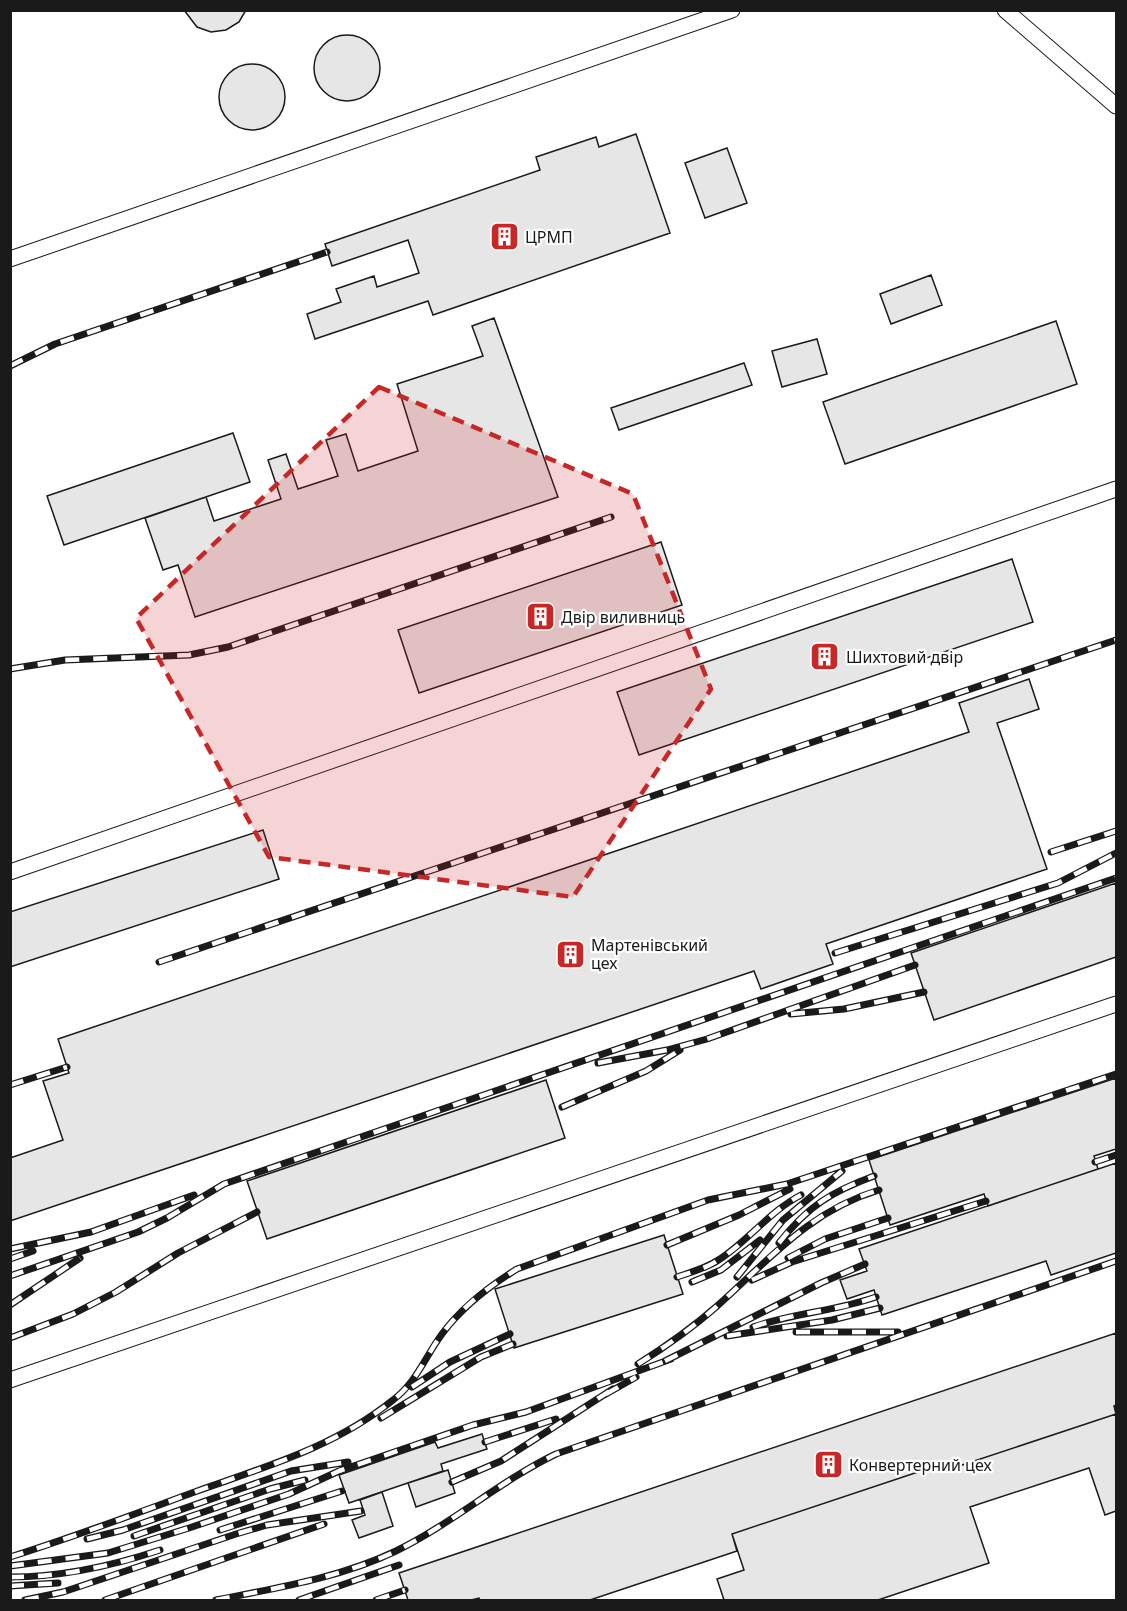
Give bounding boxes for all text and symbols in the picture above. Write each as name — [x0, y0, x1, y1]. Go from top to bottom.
building icon: ЦРМП — [488, 221, 520, 253]
place label: ЦРМП — [525, 226, 573, 248]
building icon: Двір виливниць — [524, 601, 556, 633]
place label: Двір виливниць — [561, 606, 685, 628]
building icon: Шихтовий двір — [809, 641, 841, 673]
place label: Шихтовий двір — [846, 646, 963, 668]
place label: Мартенівський цех — [591, 934, 708, 974]
building icon: Мартенівський цех — [554, 938, 586, 970]
building icon: Конвертерний цех — [812, 1449, 844, 1481]
place label: Конвертерний цех — [849, 1454, 992, 1476]

